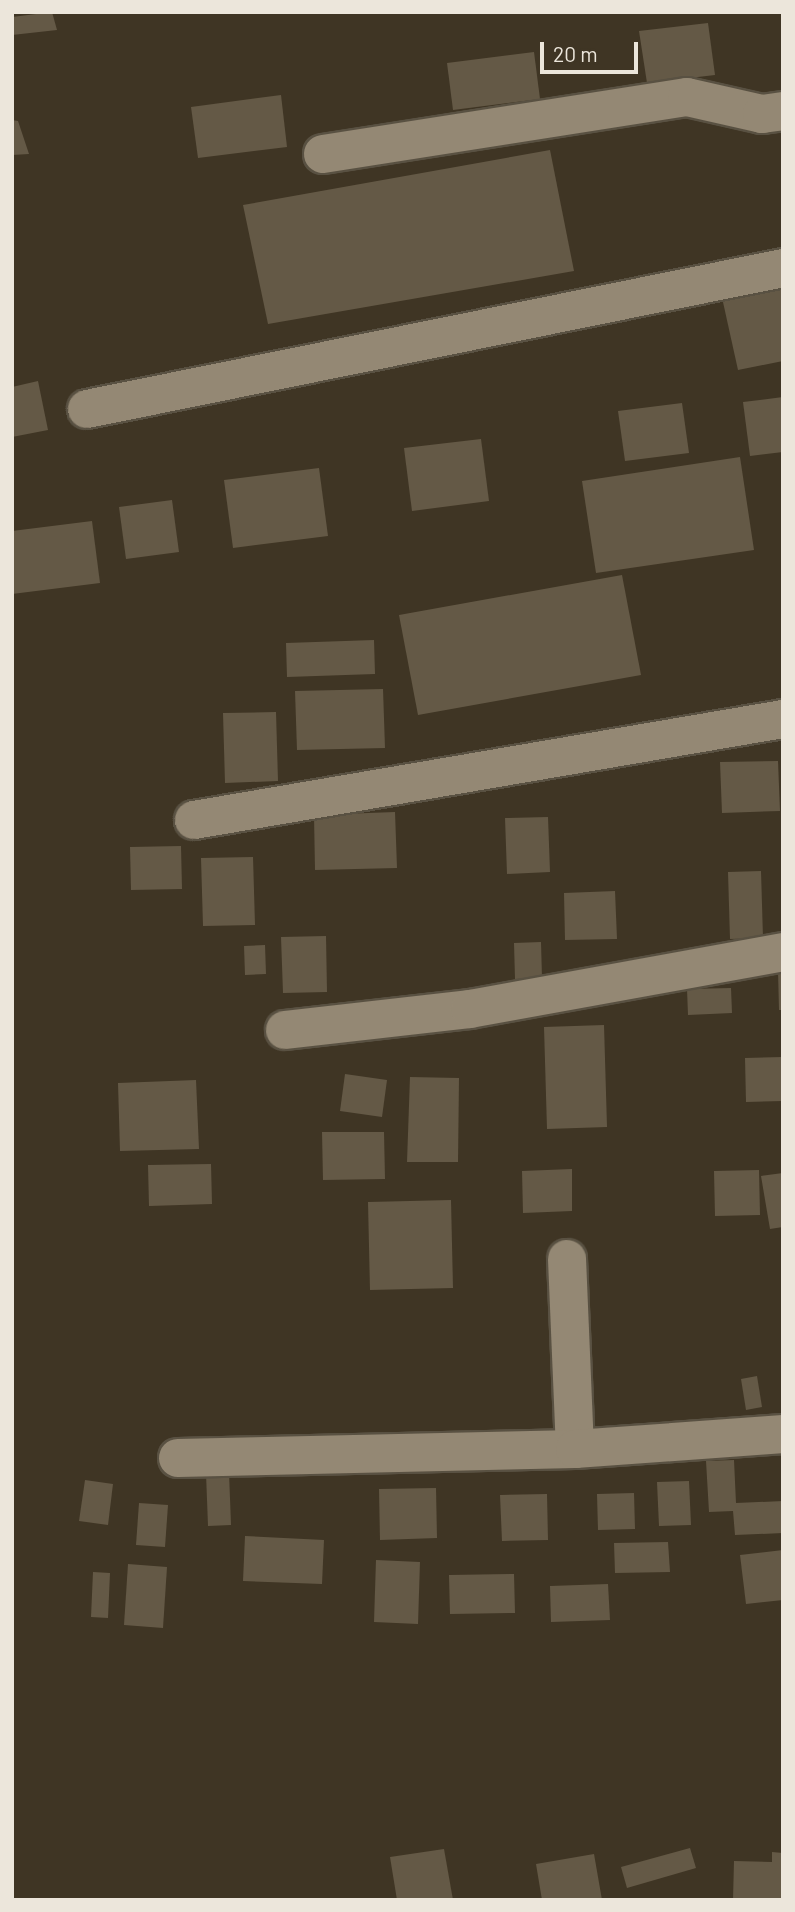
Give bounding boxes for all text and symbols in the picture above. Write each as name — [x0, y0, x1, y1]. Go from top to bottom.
scale bar — [543, 28, 641, 72]
text: 20 m — [553, 41, 598, 66]

